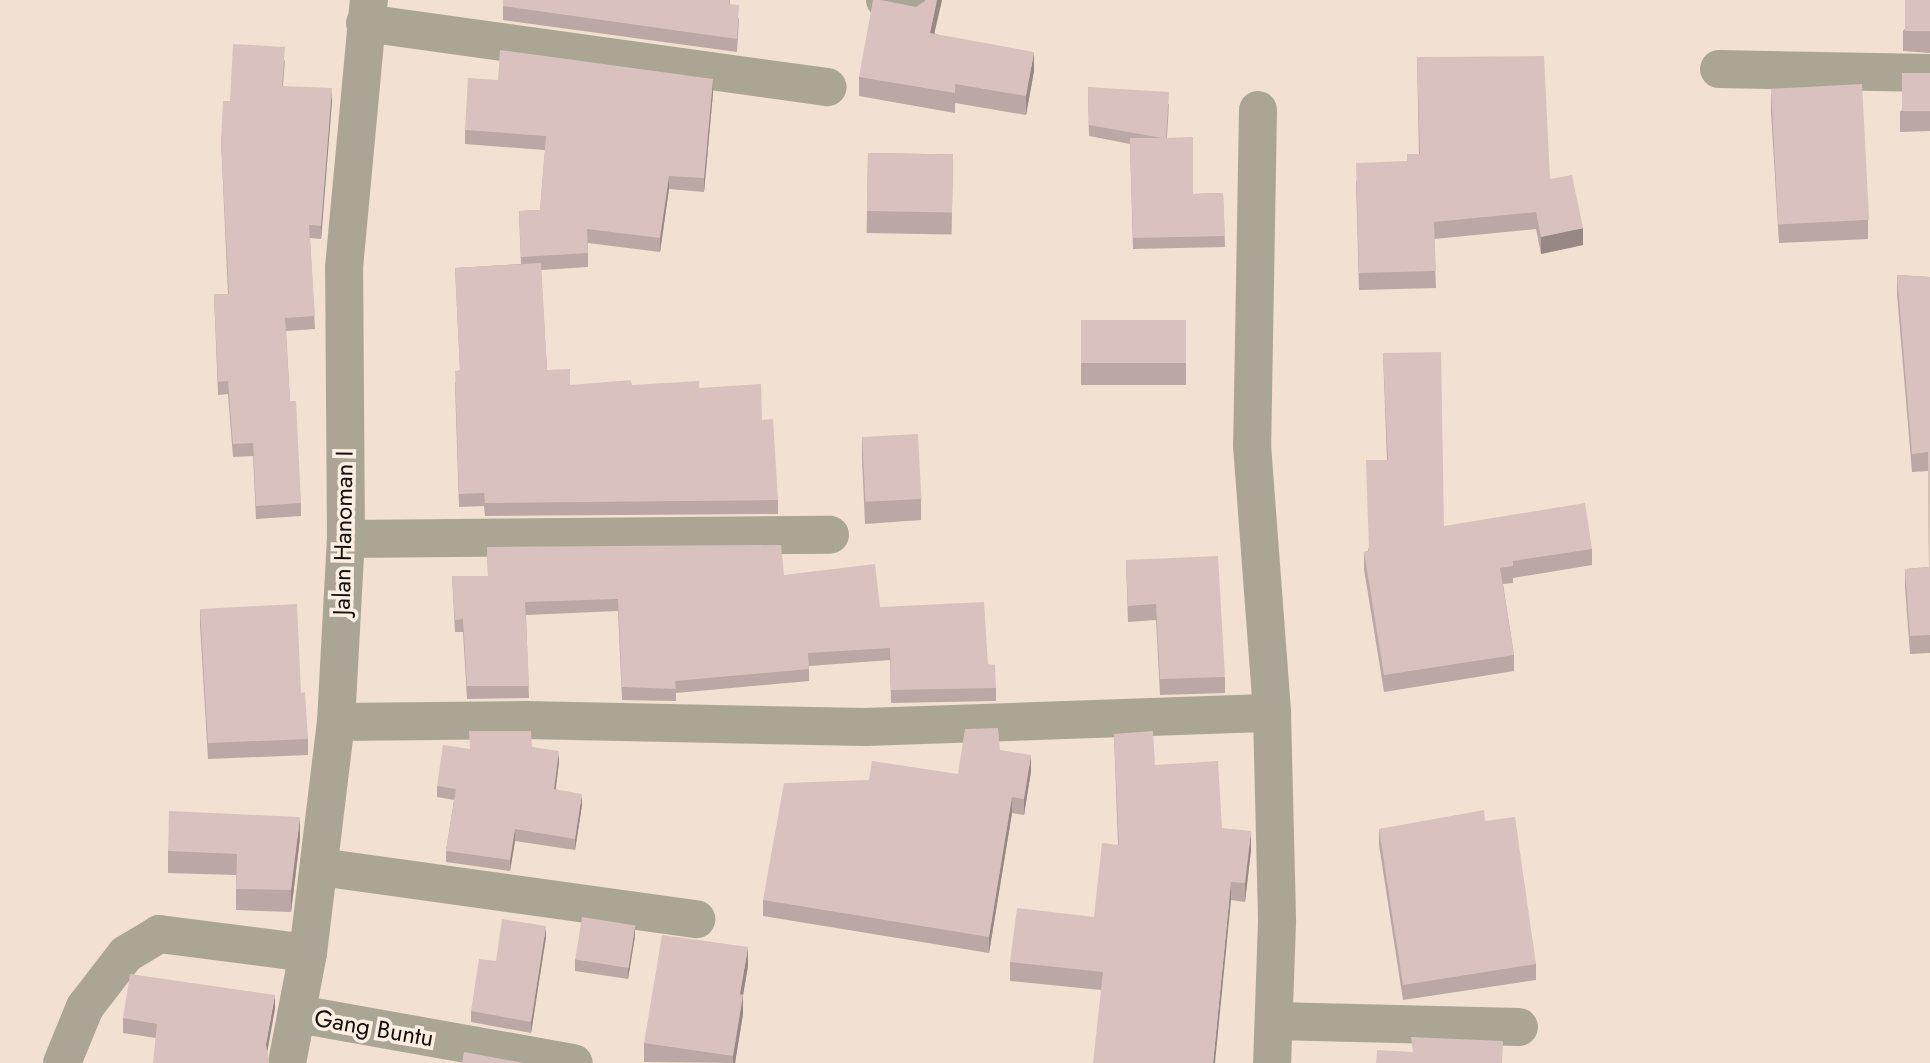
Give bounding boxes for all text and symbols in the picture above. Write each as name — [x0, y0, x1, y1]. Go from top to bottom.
street label: Jalan Hanoman I — [327, 451, 359, 615]
street label: Gang Buntu — [312, 1003, 436, 1053]

